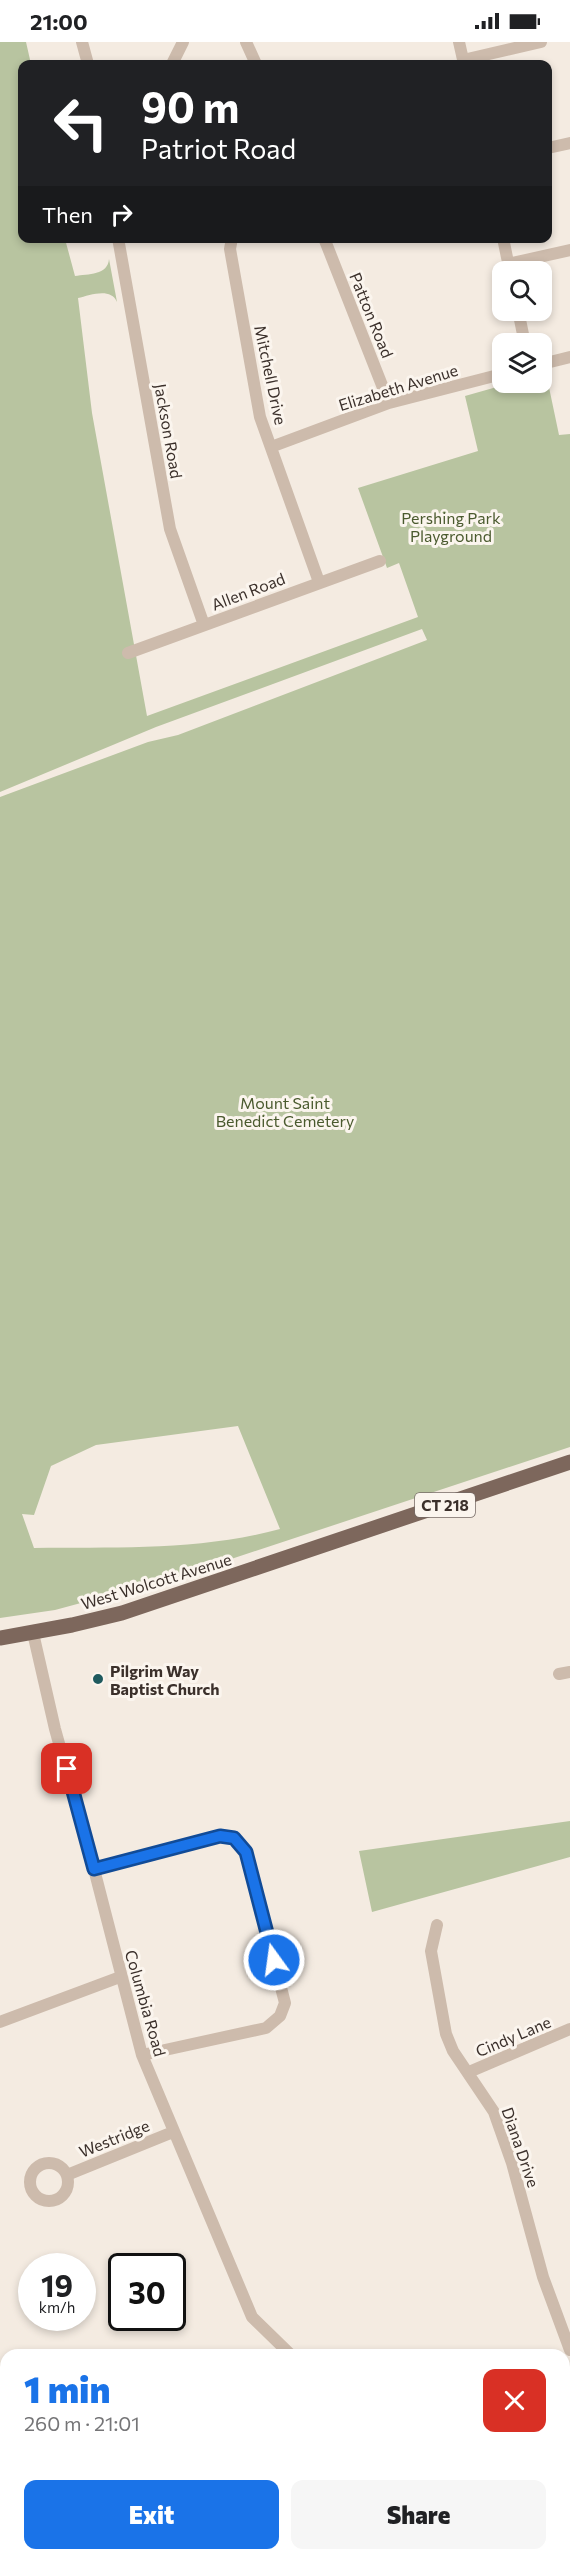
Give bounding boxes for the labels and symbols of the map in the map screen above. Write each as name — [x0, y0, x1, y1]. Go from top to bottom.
street label: Patton Road — [346, 269, 398, 361]
street label: Mitchell Drive — [251, 324, 291, 426]
street label: Elizabeth Avenue — [336, 360, 460, 414]
street label: Jackson Road — [151, 382, 187, 480]
park label: Pershing Park Playground — [401, 508, 501, 545]
street label: Allen Road — [209, 568, 287, 614]
park label: Mount Saint Benedict Cemetery — [216, 1093, 354, 1130]
road number: CT 218 — [415, 1493, 475, 1517]
street label: West Wolcott Avenue — [79, 1549, 233, 1613]
place label: Pilgrim Way Baptist Church — [110, 1661, 220, 1698]
marker: Pilgrim Way Baptist Church — [91, 1672, 105, 1686]
pin — [41, 1743, 92, 1794]
position arrow — [242, 1928, 306, 1992]
street label: Columbia Road — [122, 1948, 170, 2058]
street label: Cindy Lane — [472, 2012, 554, 2060]
street label: Diana Drive — [498, 2104, 544, 2190]
street label: Westridge — [76, 2115, 152, 2161]
speed limit sign: 30 — [108, 2253, 186, 2331]

